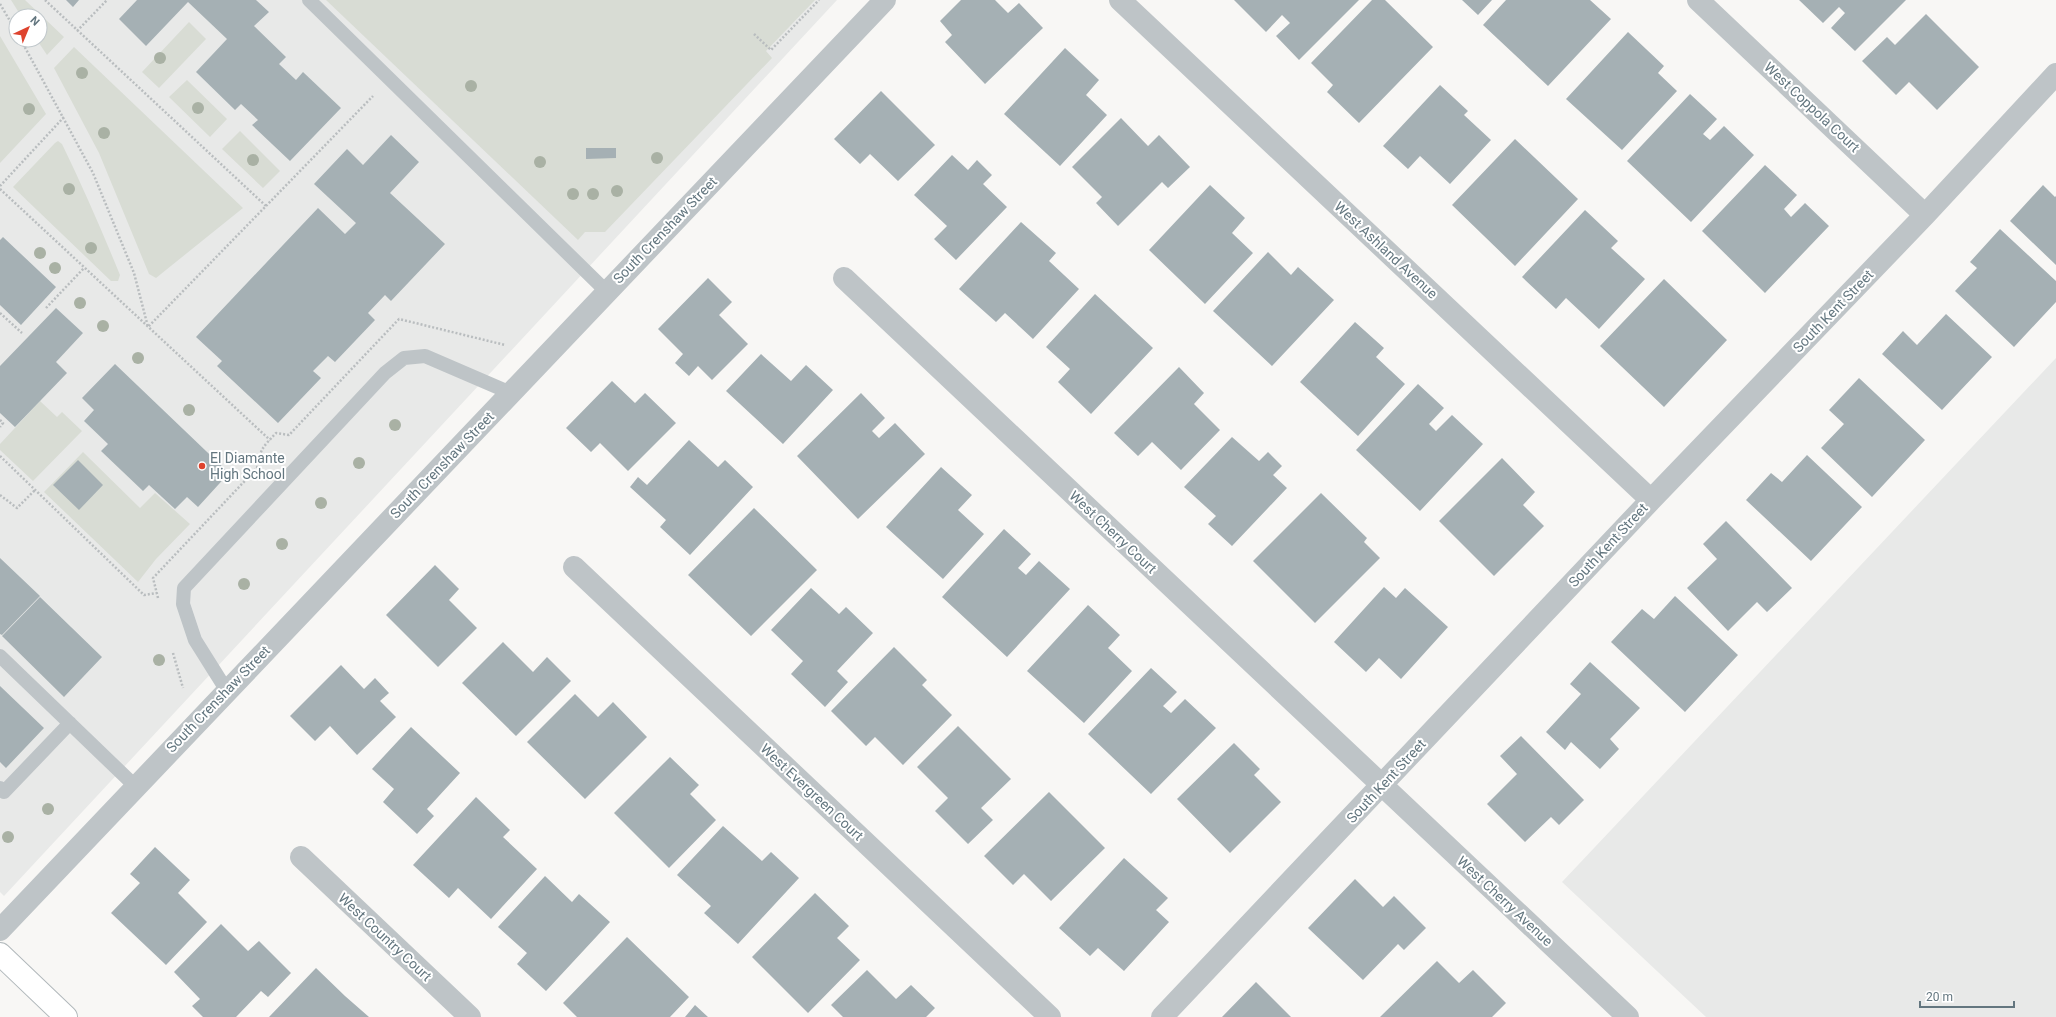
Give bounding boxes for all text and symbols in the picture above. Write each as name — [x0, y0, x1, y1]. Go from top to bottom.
north arrow — [8, 8, 48, 48]
text: N — [27, 14, 42, 29]
street label: West Coppola Court — [1761, 59, 1863, 156]
street label: South Crenshaw Street — [610, 173, 720, 287]
street label: West Ashland Avenue — [1331, 198, 1441, 302]
street label: South Kent Street — [1790, 266, 1877, 356]
street label: South Crenshaw Street — [387, 408, 497, 522]
place label: El Diamante High School — [210, 450, 285, 482]
marker: El Diamante High School — [197, 461, 207, 471]
street label: West Cherry Court — [1066, 487, 1160, 577]
street label: South Kent Street — [1565, 500, 1651, 590]
street label: South Crenshaw Street — [163, 642, 273, 756]
street label: South Kent Street — [1343, 736, 1429, 826]
street label: West Evergreen Court — [757, 740, 867, 844]
street label: West Cherry Avenue — [1454, 853, 1556, 949]
street label: West Country Court — [335, 890, 435, 985]
scale bar — [1920, 983, 2014, 1009]
text: 20 m — [1926, 990, 1953, 1004]

